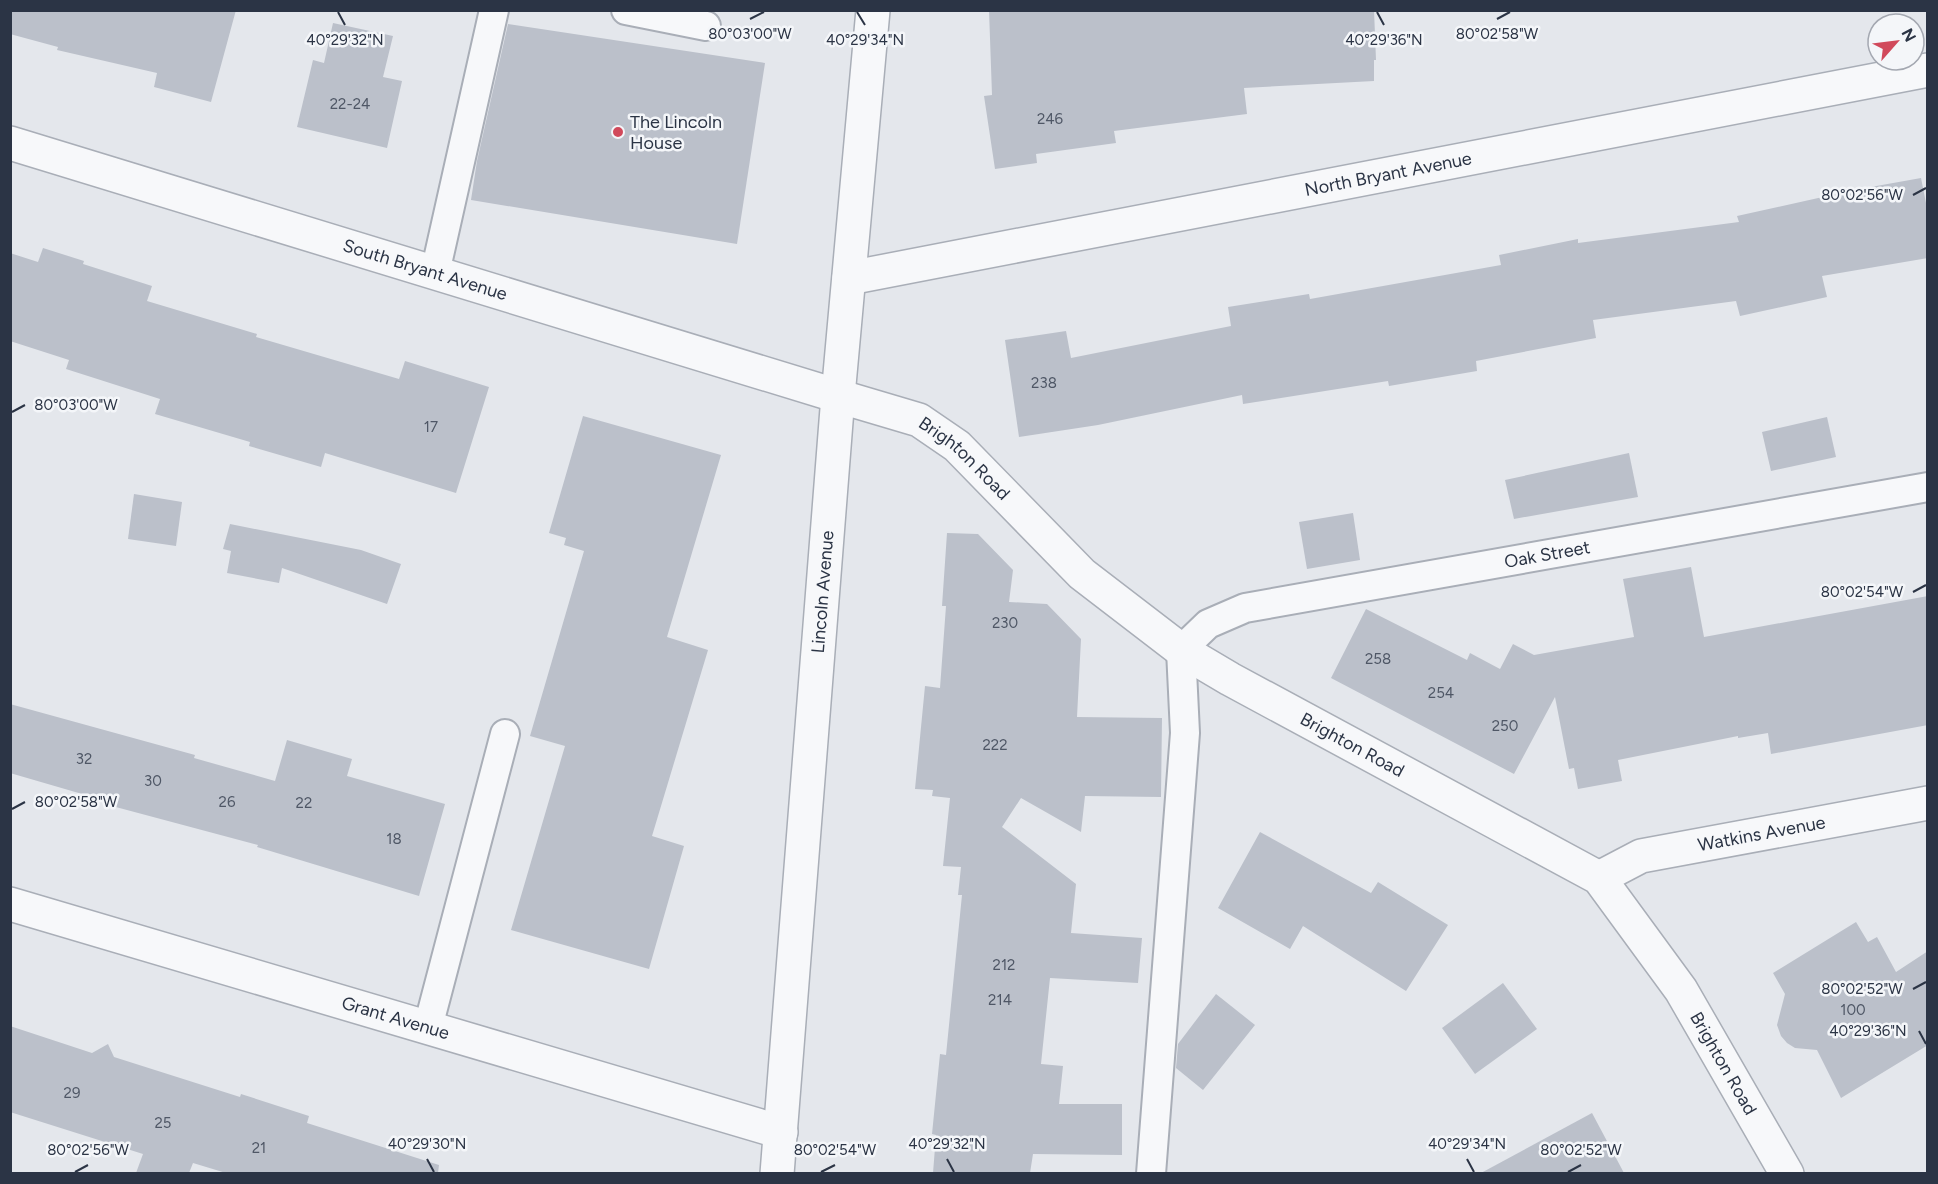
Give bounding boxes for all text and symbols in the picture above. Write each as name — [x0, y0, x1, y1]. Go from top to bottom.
north arrow — [1866, 12, 1926, 72]
text: 80°03'00"W — [708, 25, 792, 43]
text: 80°02'58"W — [1456, 25, 1539, 43]
text: N — [1898, 25, 1920, 45]
text: 40°29'32"N — [306, 31, 384, 49]
text: 40°29'34"N — [826, 31, 904, 49]
text: 40°29'36"N — [1345, 31, 1423, 49]
house number: 22-24 — [330, 95, 370, 113]
house number: 246 — [1037, 110, 1064, 128]
place label: The Lincoln House — [630, 111, 722, 154]
marker: The Lincoln House — [611, 125, 625, 139]
street label: North Bryant Avenue — [1303, 147, 1474, 201]
text: 80°02'56"W — [1821, 186, 1903, 204]
street label: South Bryant Avenue — [340, 234, 510, 305]
house number: 238 — [1031, 374, 1057, 392]
text: 80°03'00"W — [34, 396, 118, 414]
street label: Brighton Road — [914, 412, 1014, 505]
house number: 17 — [424, 418, 438, 436]
street label: Lincoln Avenue — [807, 529, 838, 654]
street label: Oak Street — [1502, 536, 1592, 573]
text: 80°02'54"W — [1821, 583, 1904, 601]
house number: 230 — [992, 614, 1018, 632]
house number: 258 — [1365, 650, 1391, 668]
house number: 254 — [1428, 684, 1454, 702]
street label: Brighton Road — [1296, 708, 1408, 782]
house number: 250 — [1492, 717, 1518, 735]
house number: 222 — [982, 736, 1008, 754]
house number: 32 — [76, 750, 92, 768]
house number: 30 — [144, 772, 162, 790]
text: 80°02'58"W — [35, 793, 118, 811]
house number: 26 — [219, 793, 236, 811]
house number: 22 — [296, 794, 312, 812]
street label: Watkins Avenue — [1696, 811, 1827, 856]
house number: 18 — [386, 830, 402, 848]
house number: 212 — [993, 956, 1015, 974]
text: 80°02'52"W — [1821, 980, 1903, 998]
house number: 214 — [988, 991, 1012, 1009]
street label: Grant Avenue — [339, 992, 452, 1044]
house number: 100 — [1840, 1001, 1866, 1019]
street label: Brighton Road — [1685, 1008, 1762, 1119]
text: 40°29'36"N — [1829, 1022, 1907, 1040]
house number: 29 — [64, 1084, 80, 1102]
house number: 25 — [154, 1114, 172, 1132]
text: 40°29'30"N — [388, 1135, 466, 1153]
text: 40°29'32"N — [908, 1135, 986, 1153]
text: 40°29'34"N — [1428, 1135, 1506, 1153]
house number: 21 — [252, 1139, 266, 1157]
text: 80°02'56"W — [47, 1141, 129, 1159]
text: 80°02'54"W — [794, 1141, 877, 1159]
text: 80°02'52"W — [1540, 1141, 1622, 1159]

